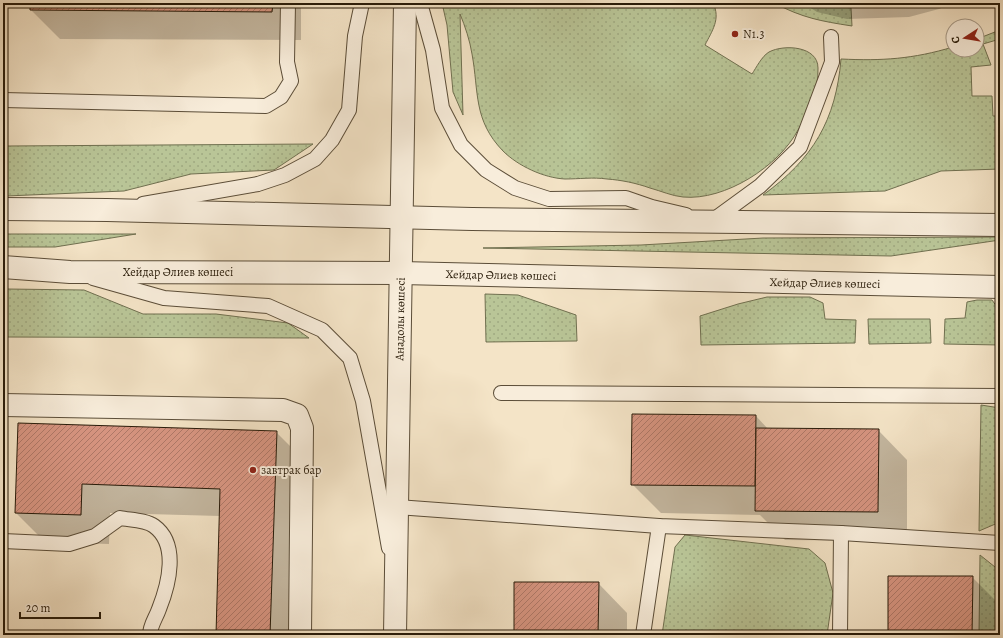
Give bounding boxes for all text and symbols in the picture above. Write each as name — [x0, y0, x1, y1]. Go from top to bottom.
north arrow — [945, 18, 985, 58]
place label: N1.3 — [743, 26, 764, 42]
marker: N1.3 — [730, 29, 740, 39]
text: С — [948, 35, 964, 45]
street label: Хейдар Әлиев көшесі — [123, 264, 233, 280]
street label: Хейдар Әлиев көшесі — [446, 266, 556, 284]
street label: Хейдар Әлиев көшесі — [770, 274, 880, 292]
street label: Анадолы көшесі — [391, 277, 409, 362]
place label: завтрак бар — [261, 462, 321, 478]
marker: завтрак бар — [248, 465, 258, 475]
scale bar — [20, 594, 100, 620]
text: 20 m — [26, 600, 50, 616]

